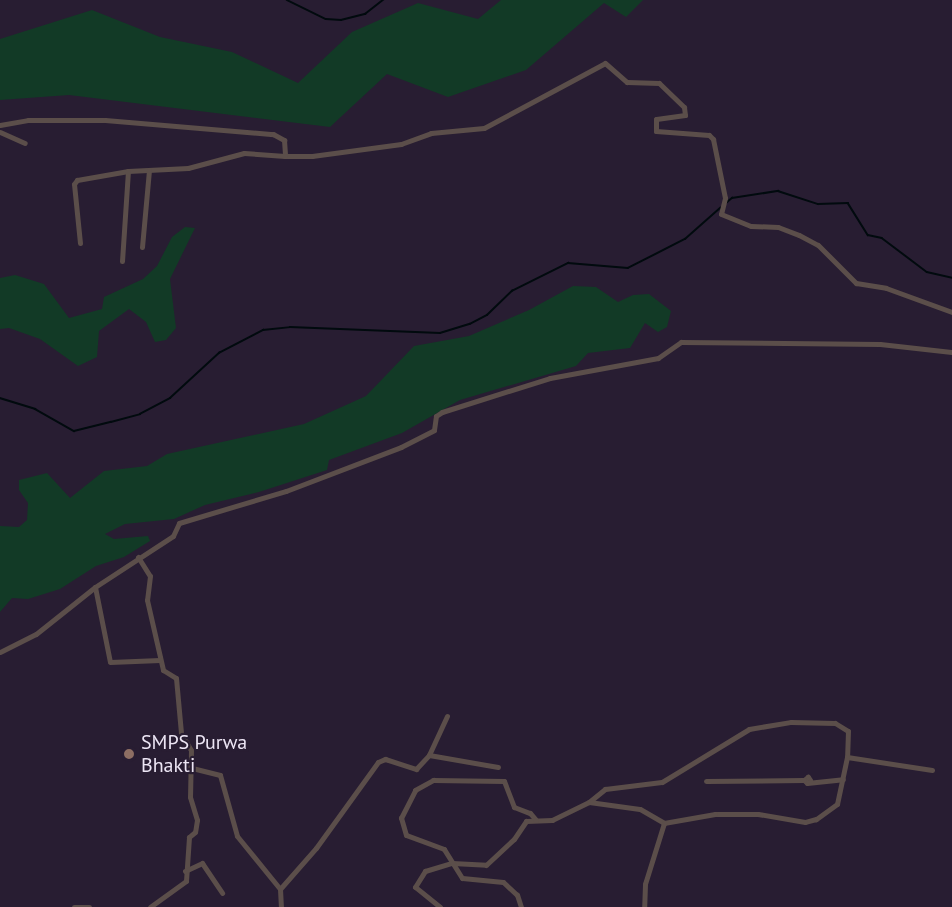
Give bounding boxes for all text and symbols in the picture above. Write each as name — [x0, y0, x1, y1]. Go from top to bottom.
place label: SMPS Purwa Bhakti — [141, 730, 247, 777]
marker: SMPS Purwa Bhakti — [122, 747, 136, 761]

